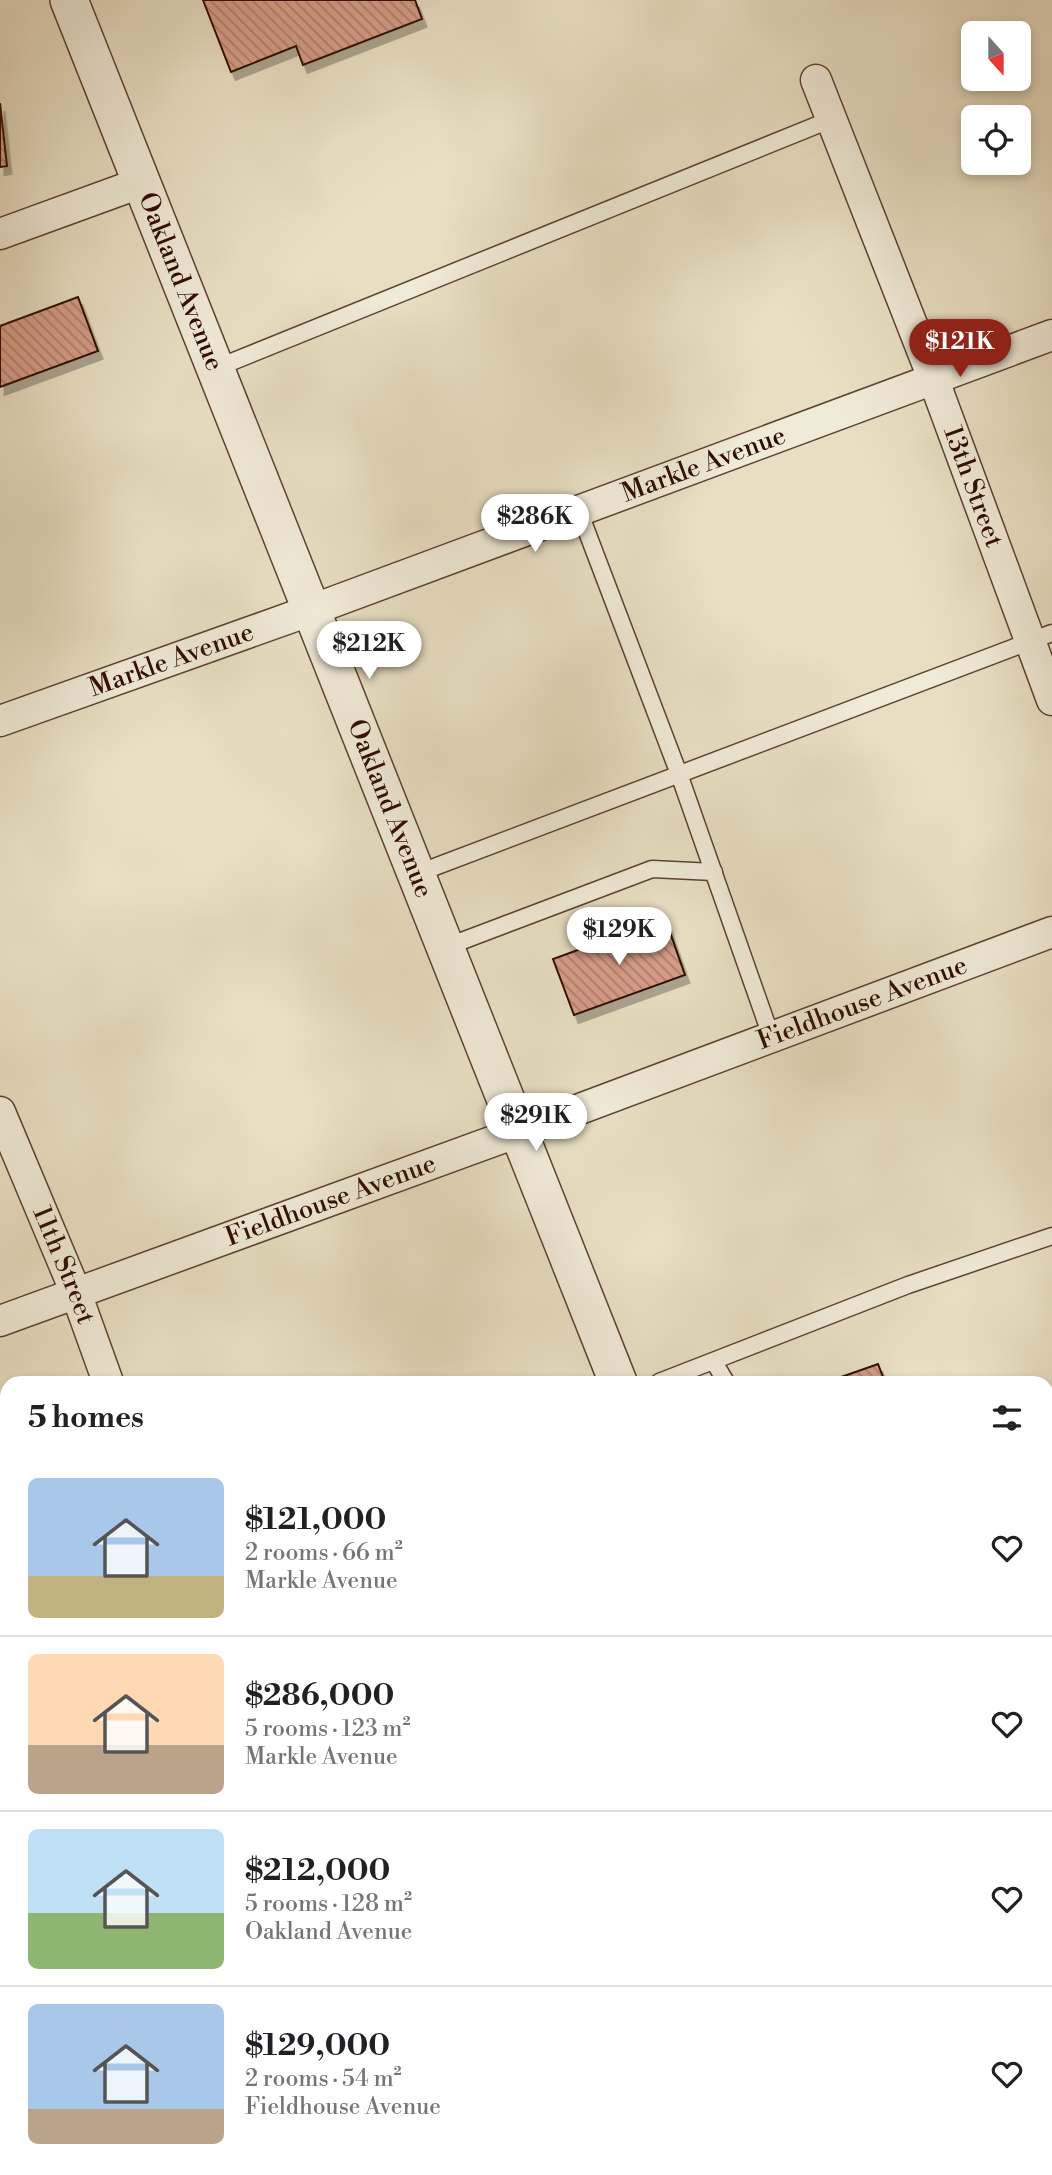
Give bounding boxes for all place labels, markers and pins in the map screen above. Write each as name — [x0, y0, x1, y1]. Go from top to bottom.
pin: $121K — [911, 320, 1009, 379]
pin: $286K — [486, 494, 584, 554]
pin: $212K — [320, 622, 418, 681]
pin: $129K — [570, 908, 668, 967]
pin: $291K — [487, 1094, 585, 1153]

